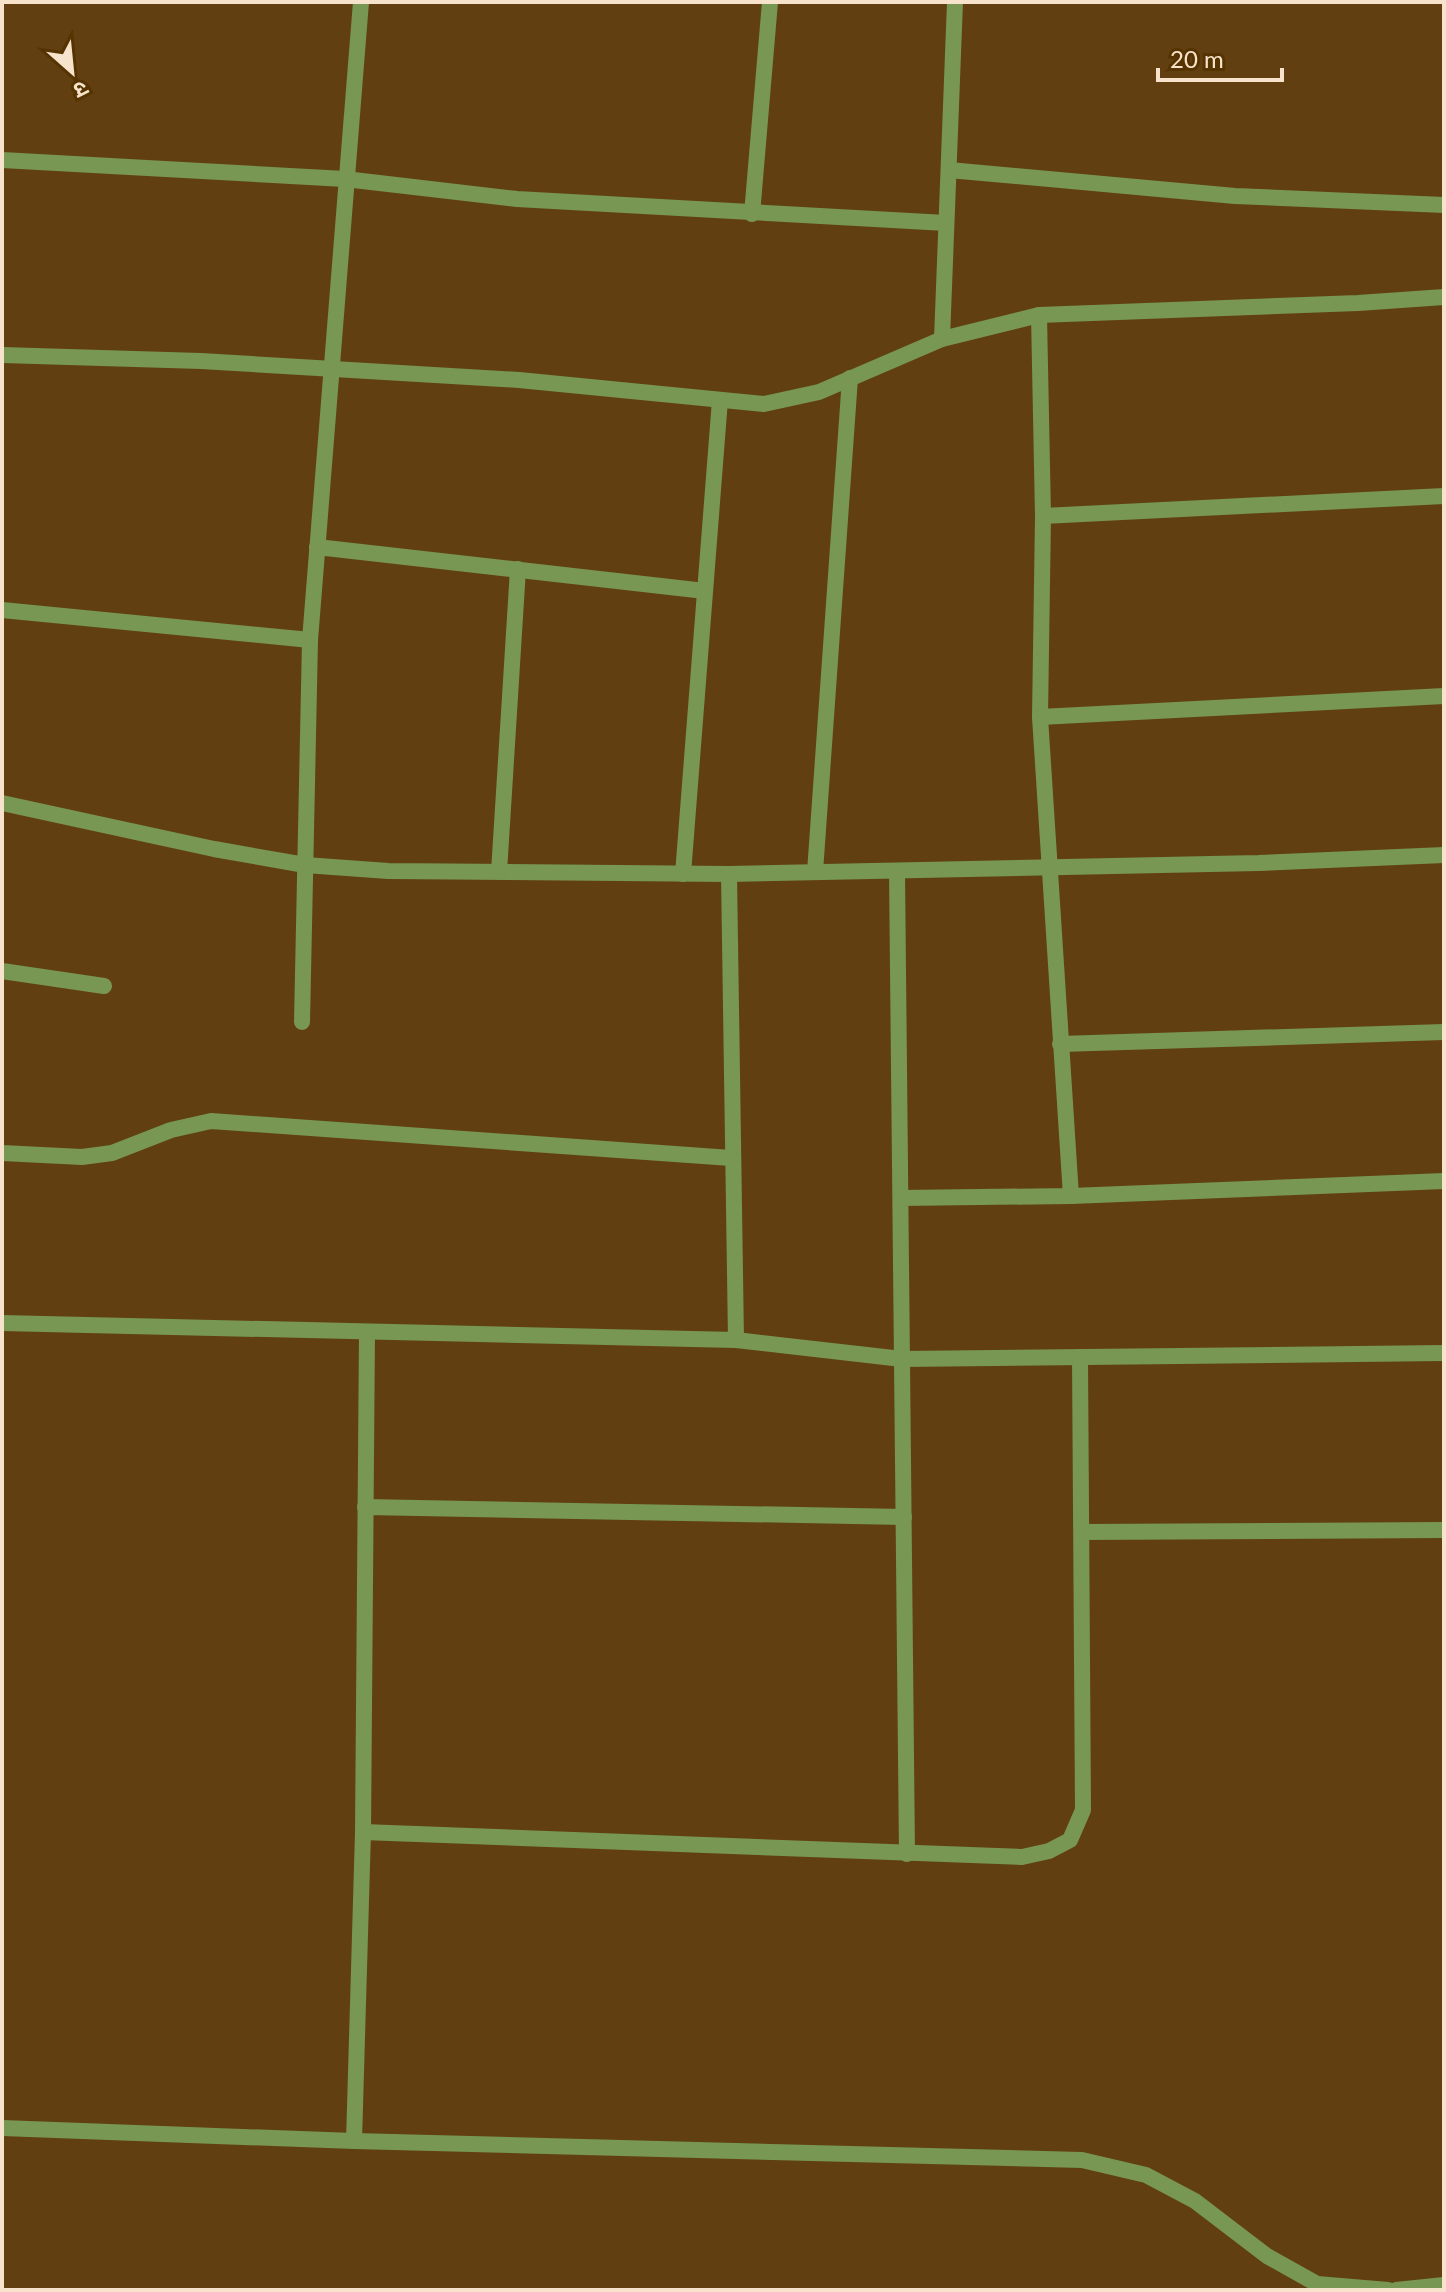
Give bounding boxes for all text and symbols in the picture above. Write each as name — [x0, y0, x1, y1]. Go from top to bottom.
north arrow — [32, 32, 112, 112]
scale bar — [1158, 32, 1282, 82]
text: 20 m — [1170, 44, 1224, 73]
text: उ — [68, 75, 93, 106]

